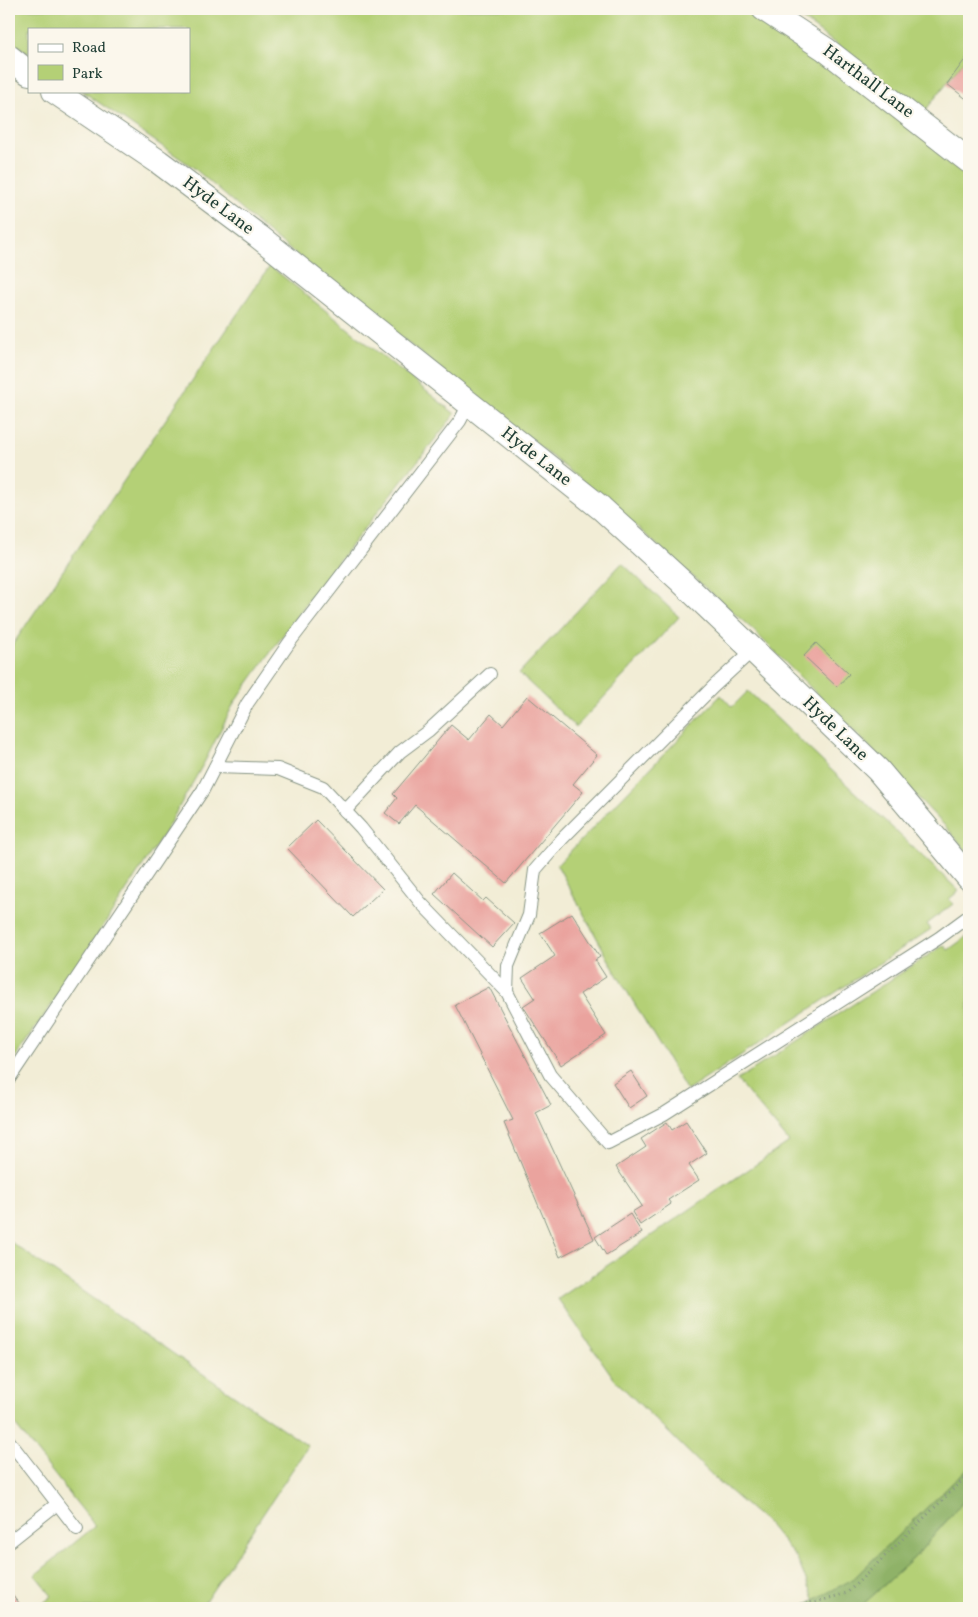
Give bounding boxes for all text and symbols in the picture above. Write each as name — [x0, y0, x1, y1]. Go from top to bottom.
legend — [28, 28, 190, 92]
text: Road — [72, 38, 106, 59]
street label: Harthall Lane — [817, 39, 919, 125]
text: Park — [72, 64, 103, 85]
street label: Hyde Lane — [177, 171, 259, 241]
street label: Hyde Lane — [495, 421, 577, 493]
street label: Hyde Lane — [796, 691, 874, 767]

